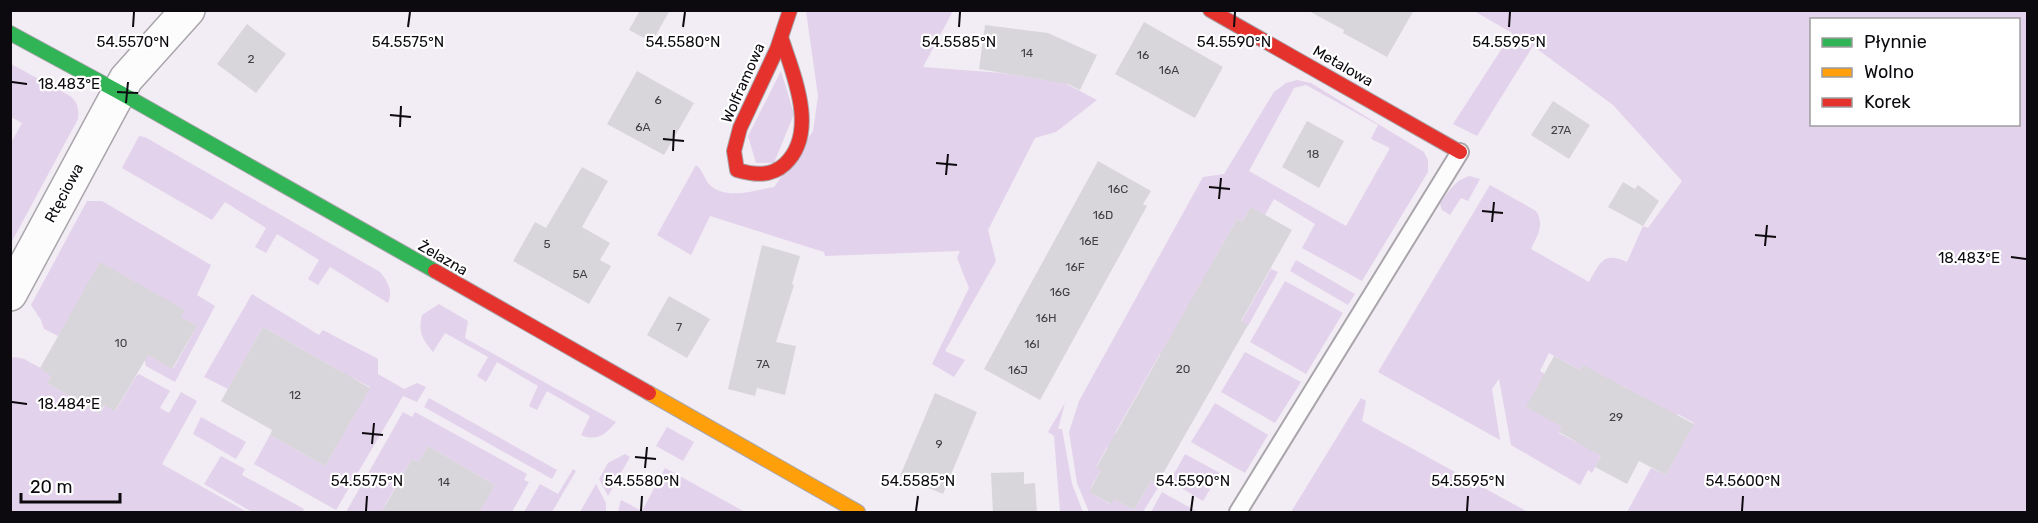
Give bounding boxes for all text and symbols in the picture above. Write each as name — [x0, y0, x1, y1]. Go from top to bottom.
legend — [1810, 18, 2020, 126]
text: Płynnie — [1864, 31, 1927, 53]
text: 54.5570°N — [96, 33, 170, 51]
text: 54.5575°N — [372, 33, 444, 51]
text: 54.5580°N — [646, 33, 720, 51]
text: 54.5585°N — [922, 33, 996, 51]
text: 54.5590°N — [1197, 33, 1271, 51]
text: 54.5595°N — [1472, 33, 1546, 51]
street label: Wolframowa — [717, 40, 769, 126]
street label: Metalowa — [1310, 42, 1376, 90]
house number: 14 — [1021, 46, 1034, 60]
house number: 16 — [1137, 48, 1149, 62]
house number: 2 — [247, 52, 255, 66]
text: Wolno — [1864, 61, 1914, 83]
house number: 16A — [1159, 63, 1179, 77]
text: 18.483°E — [38, 75, 100, 93]
text: Korek — [1864, 91, 1911, 113]
house number: 6 — [654, 93, 662, 107]
house number: 6A — [635, 120, 651, 134]
house number: 27A — [1551, 123, 1571, 137]
house number: 18 — [1307, 147, 1319, 161]
street label: Rtęciowa — [41, 160, 87, 226]
house number: 16C — [1108, 182, 1128, 196]
house number: 16D — [1093, 208, 1113, 222]
house number: 16E — [1079, 234, 1099, 248]
street label: Żelazna — [415, 237, 471, 279]
house number: 5 — [543, 237, 551, 251]
text: 18.483°E — [1938, 249, 2000, 267]
house number: 16F — [1065, 260, 1085, 274]
house number: 5A — [572, 267, 588, 281]
house number: 16G — [1050, 285, 1070, 299]
house number: 16H — [1036, 311, 1056, 325]
house number: 7 — [676, 320, 682, 334]
house number: 10 — [115, 336, 127, 350]
house number: 16I — [1024, 337, 1040, 351]
house number: 7A — [756, 357, 770, 371]
house number: 20 — [1176, 362, 1190, 376]
house number: 16J — [1008, 363, 1028, 377]
house number: 12 — [289, 388, 301, 402]
text: 18.484°E — [38, 395, 100, 413]
house number: 29 — [1609, 410, 1623, 424]
house number: 9 — [935, 437, 943, 451]
scale bar — [21, 466, 120, 504]
text: 54.5575°N — [331, 472, 403, 490]
text: 54.5580°N — [605, 472, 679, 490]
text: 54.5585°N — [881, 472, 955, 490]
text: 54.5590°N — [1156, 472, 1230, 490]
text: 54.5595°N — [1431, 472, 1505, 490]
text: 54.5600°N — [1705, 472, 1781, 490]
house number: 14 — [438, 475, 451, 489]
text: 20 m — [30, 476, 72, 498]

